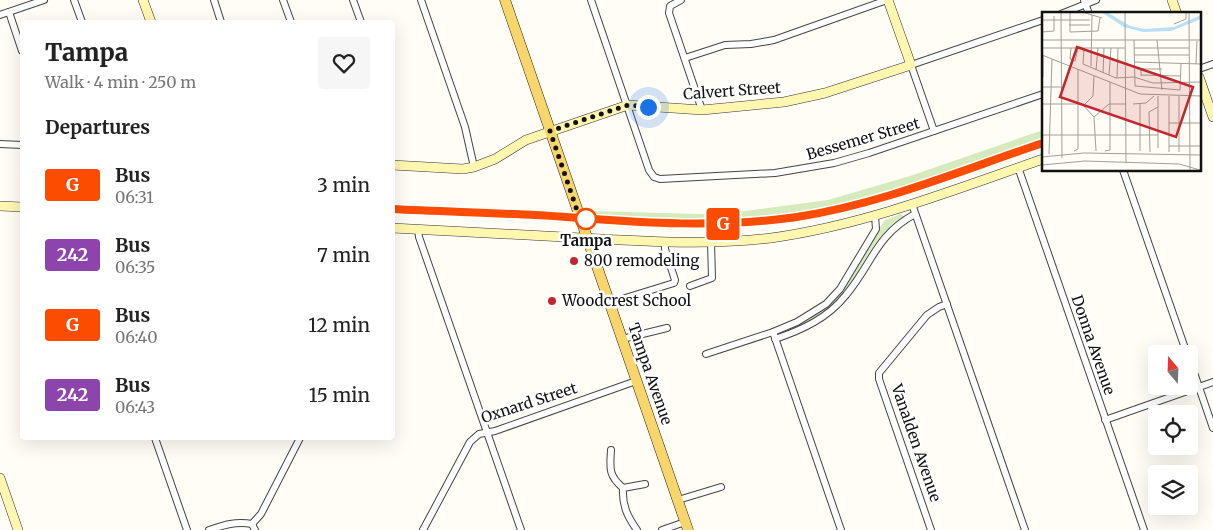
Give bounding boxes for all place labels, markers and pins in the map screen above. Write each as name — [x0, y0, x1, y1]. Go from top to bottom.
marker: Tampa — [575, 208, 597, 230]
place label: Tampa — [560, 231, 612, 250]
place label: 800 remodeling — [584, 251, 699, 270]
marker: 800 remodeling — [568, 255, 580, 267]
place label: Woodcrest School — [561, 291, 691, 310]
marker: Woodcrest School — [546, 295, 558, 307]

